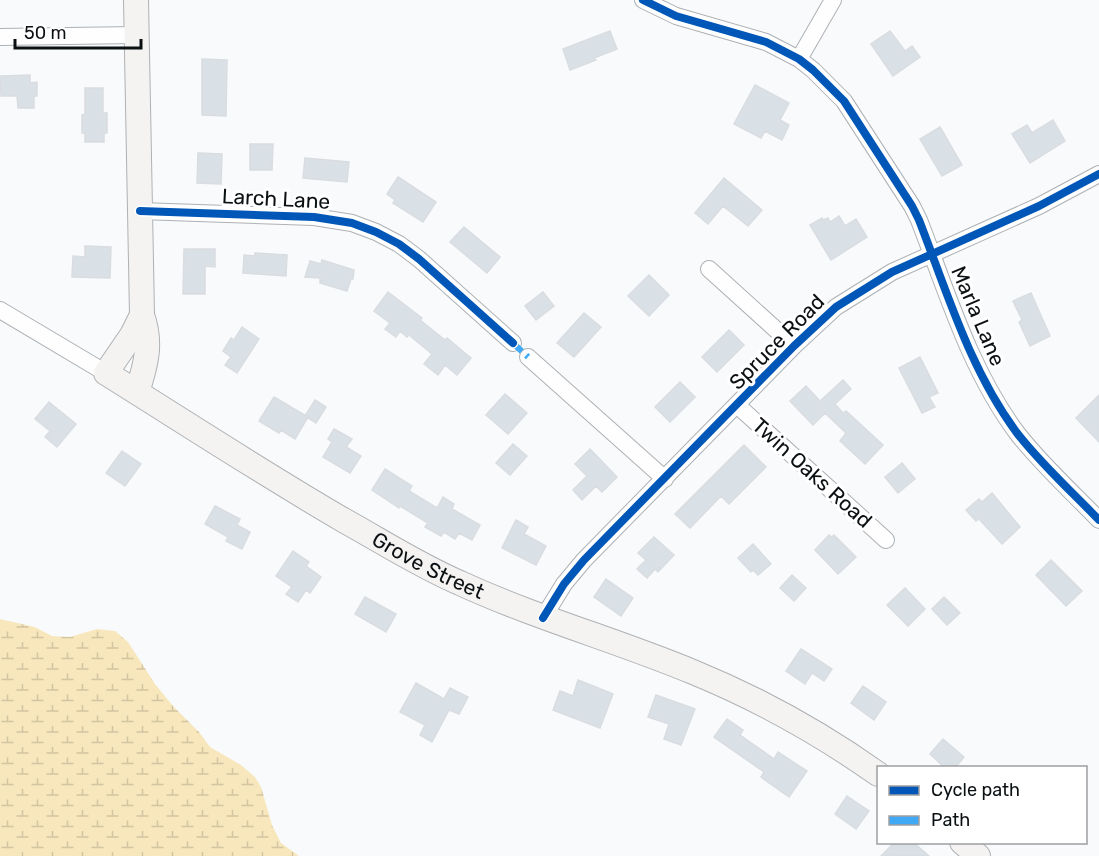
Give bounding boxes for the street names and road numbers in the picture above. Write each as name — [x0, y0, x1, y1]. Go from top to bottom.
street label: Larch Lane — [221, 183, 331, 214]
street label: Marla Lane — [946, 262, 1011, 369]
street label: Spruce Road — [724, 289, 829, 394]
street label: Twin Oaks Road — [747, 412, 877, 533]
street label: Grove Street — [368, 526, 488, 604]

